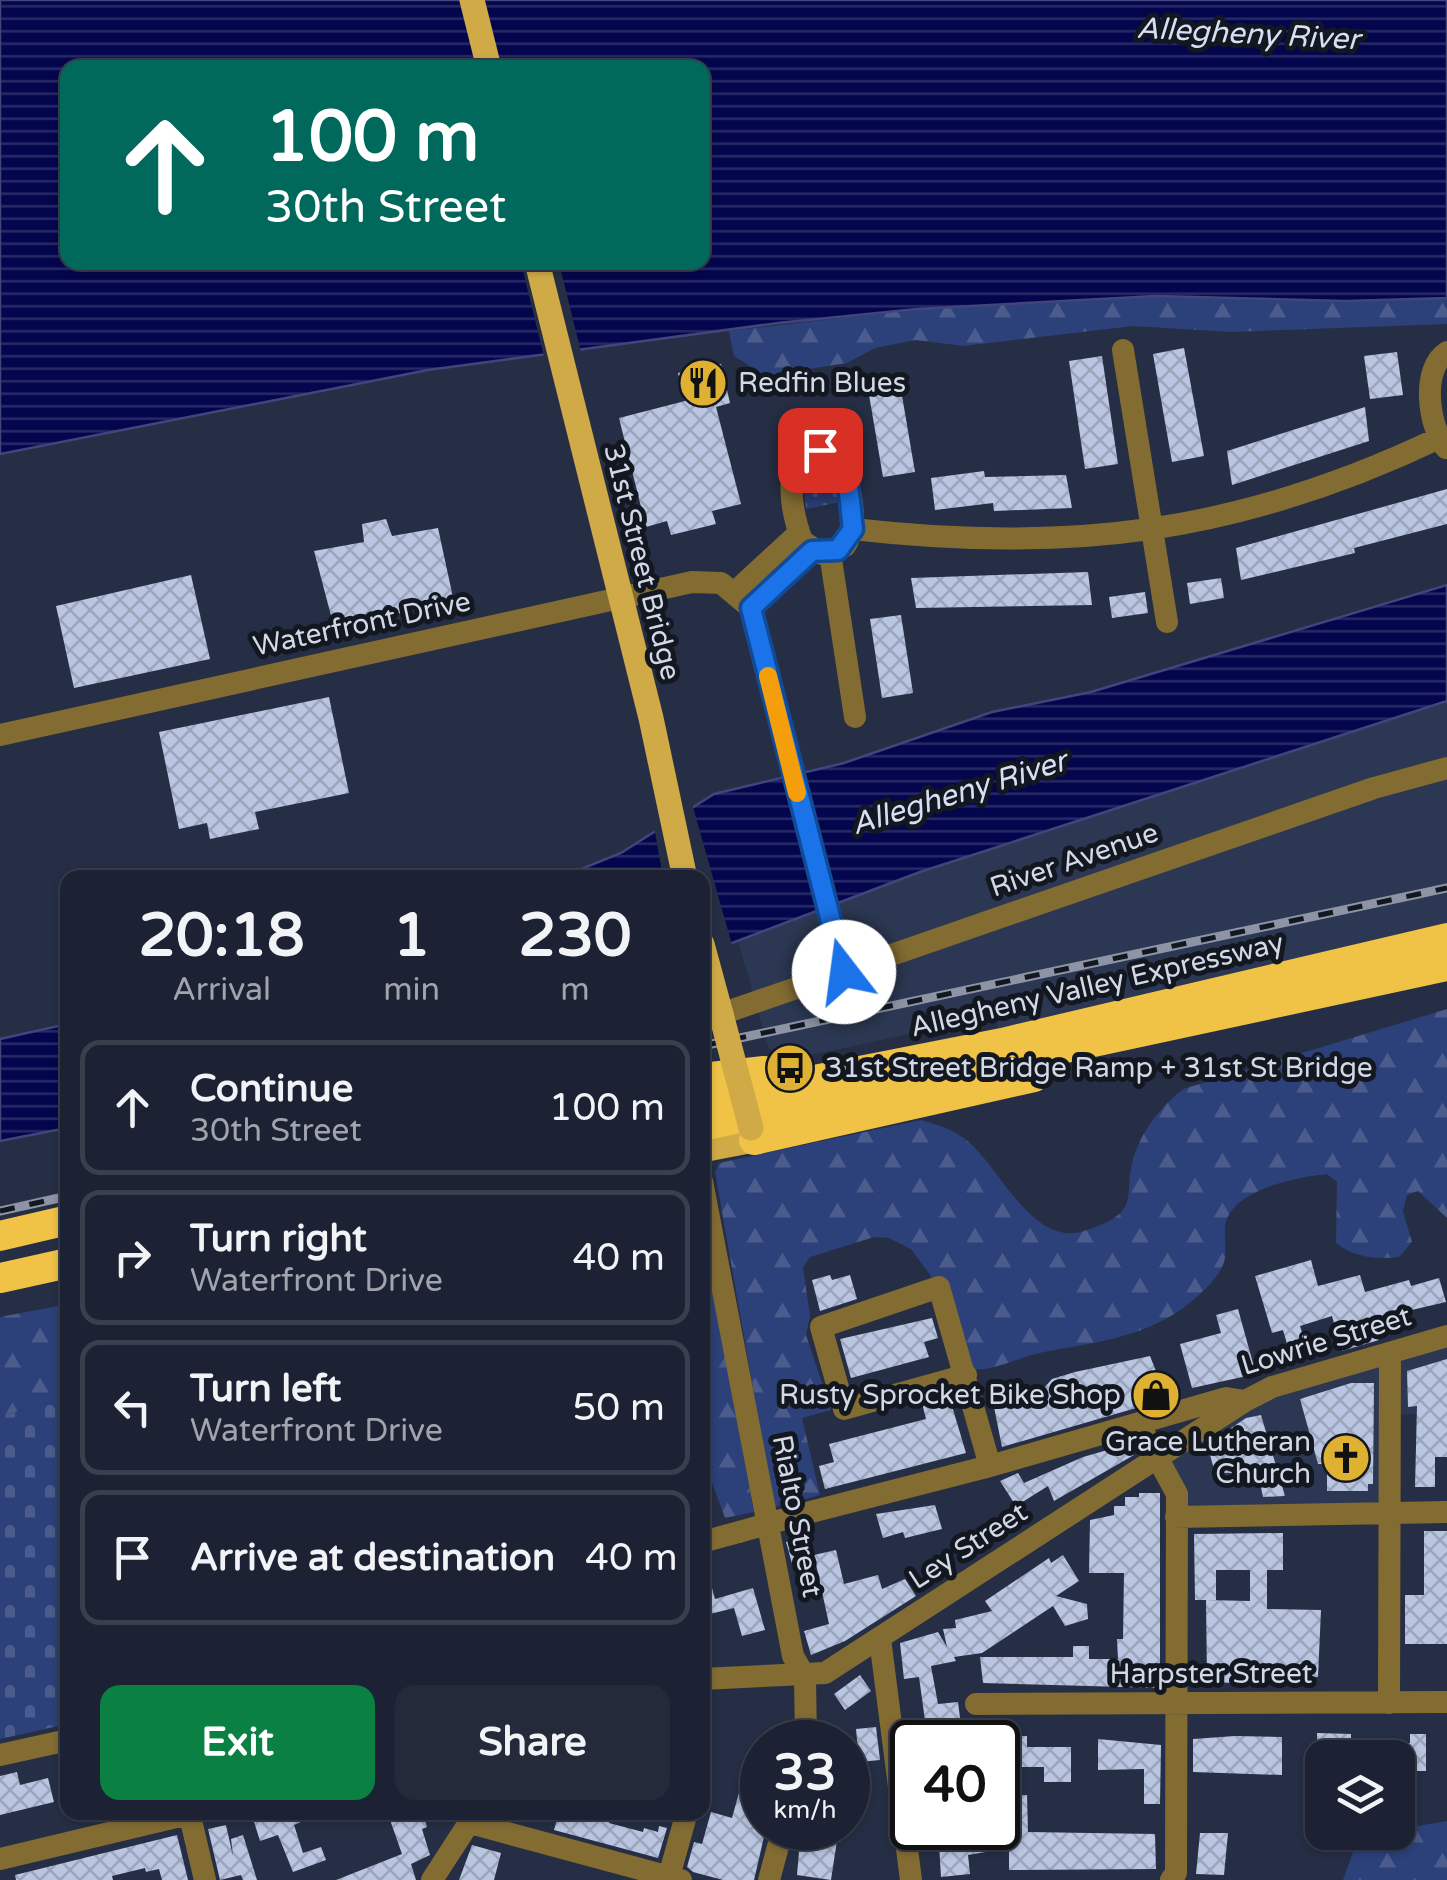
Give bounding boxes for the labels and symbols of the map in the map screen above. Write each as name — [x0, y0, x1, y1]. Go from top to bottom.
water label: Allegheny River — [1136, 10, 1364, 58]
restaurant icon: Redfin Blues — [677, 357, 729, 409]
place label: Redfin Blues — [738, 366, 906, 400]
pin — [778, 408, 863, 493]
street label: 31st Street Bridge — [596, 441, 688, 683]
street label: Waterfront Drive — [250, 584, 474, 664]
water label: Allegheny River — [847, 742, 1074, 843]
street label: River Avenue — [985, 815, 1163, 905]
position arrow — [792, 920, 896, 1024]
street label: Allegheny Valley Expressway — [907, 925, 1287, 1045]
bus stop icon: 31st Street Bridge Ramp + 31st St Bridge — [764, 1042, 816, 1094]
place label: 31st Street Bridge Ramp + 31st St Bridge — [825, 1051, 1373, 1085]
street label: Lowrie Street — [1237, 1299, 1415, 1383]
shop icon: Rusty Sprocket Bike Shop — [1130, 1369, 1182, 1421]
place label: Rusty Sprocket Bike Shop — [779, 1378, 1121, 1412]
place label: Grace Lutheran Church — [1105, 1425, 1311, 1491]
street label: Rialto Street — [765, 1432, 829, 1600]
church icon: Grace Lutheran Church — [1320, 1432, 1372, 1484]
street label: Ley Street — [902, 1495, 1034, 1597]
street label: Harpster Street — [1110, 1657, 1313, 1691]
speed limit sign: 40 — [890, 1720, 1020, 1850]

